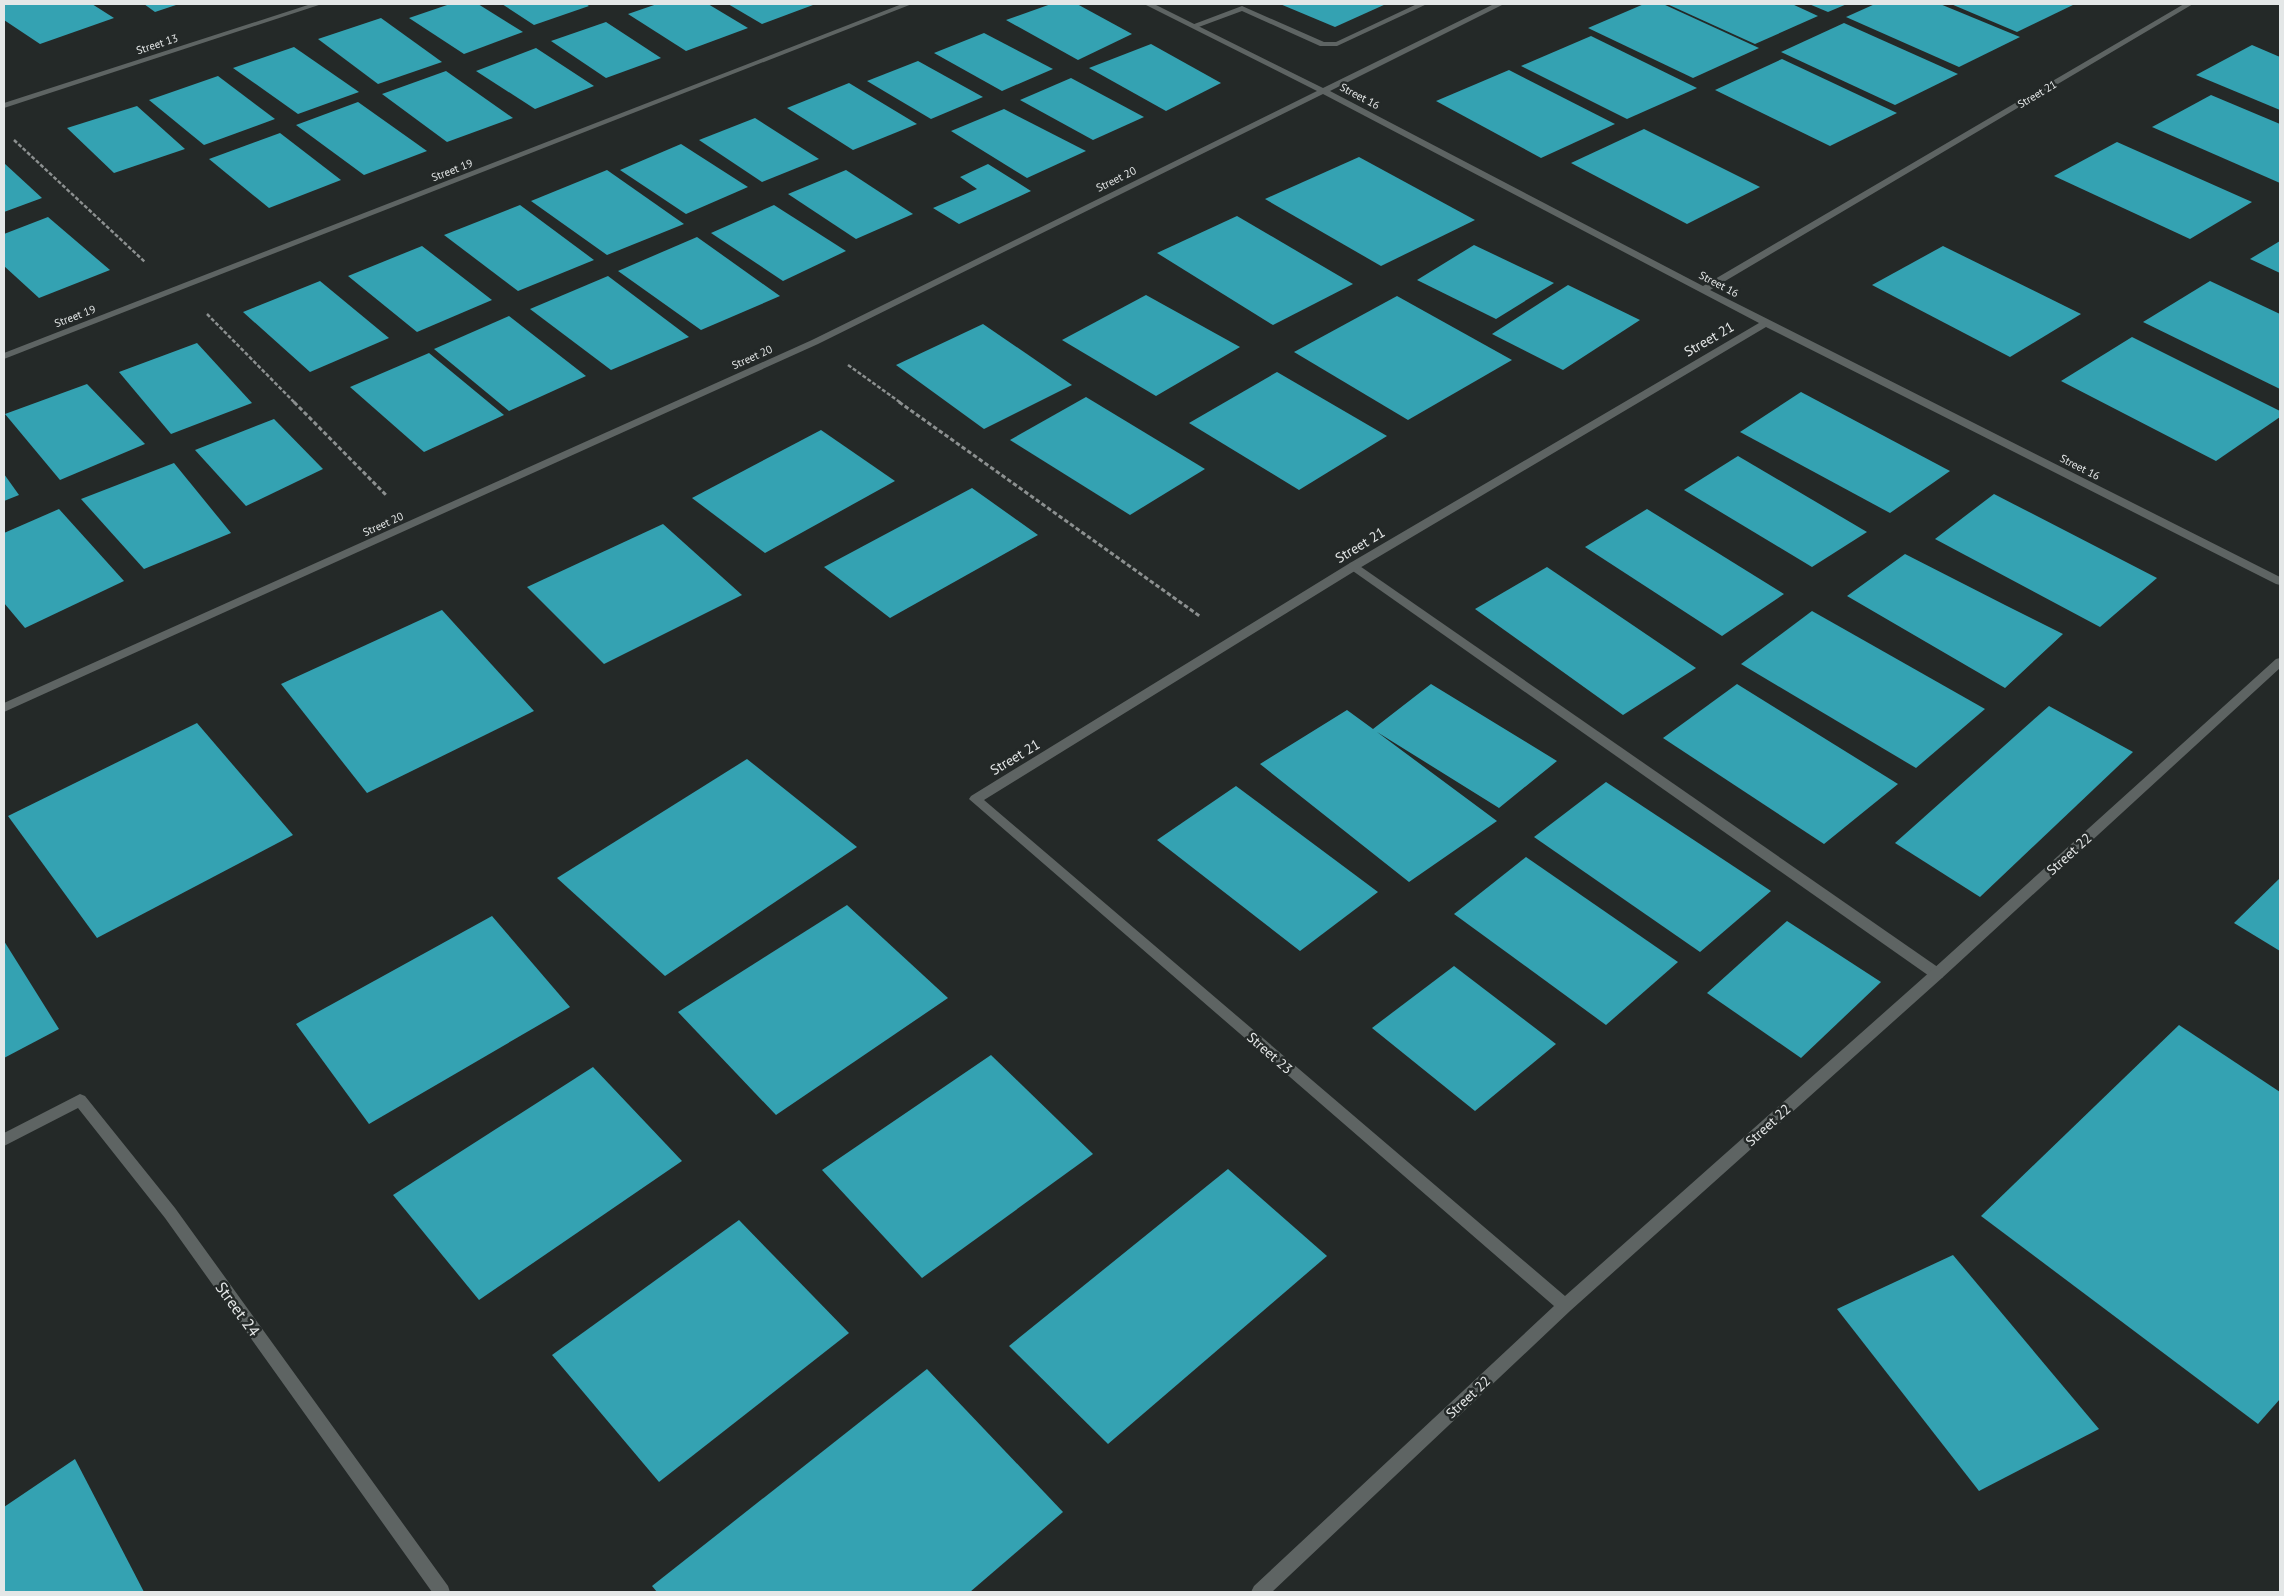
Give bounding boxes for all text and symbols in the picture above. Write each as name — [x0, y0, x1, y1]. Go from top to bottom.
street label: Street 13 — [134, 31, 180, 57]
street label: Street 21 — [2015, 77, 2059, 111]
street label: Street 16 — [1338, 80, 1382, 112]
street label: Street 19 — [429, 156, 475, 184]
street label: Street 20 — [1094, 163, 1138, 195]
street label: Street 16 — [1697, 268, 1741, 300]
street label: Street 19 — [52, 302, 98, 330]
street label: Street 21 — [1681, 318, 1737, 360]
street label: Street 20 — [729, 342, 775, 372]
street label: Street 16 — [2058, 451, 2102, 483]
street label: Street 20 — [360, 509, 406, 539]
street label: Street 21 — [1332, 523, 1388, 567]
street label: Street 21 — [987, 735, 1043, 779]
street label: Street 22 — [2043, 829, 2095, 879]
street label: Street 23 — [1243, 1028, 1297, 1078]
street label: Street 22 — [1742, 1100, 1794, 1150]
street label: Street 24 — [212, 1278, 265, 1340]
street label: Street 22 — [1442, 1372, 1494, 1422]

